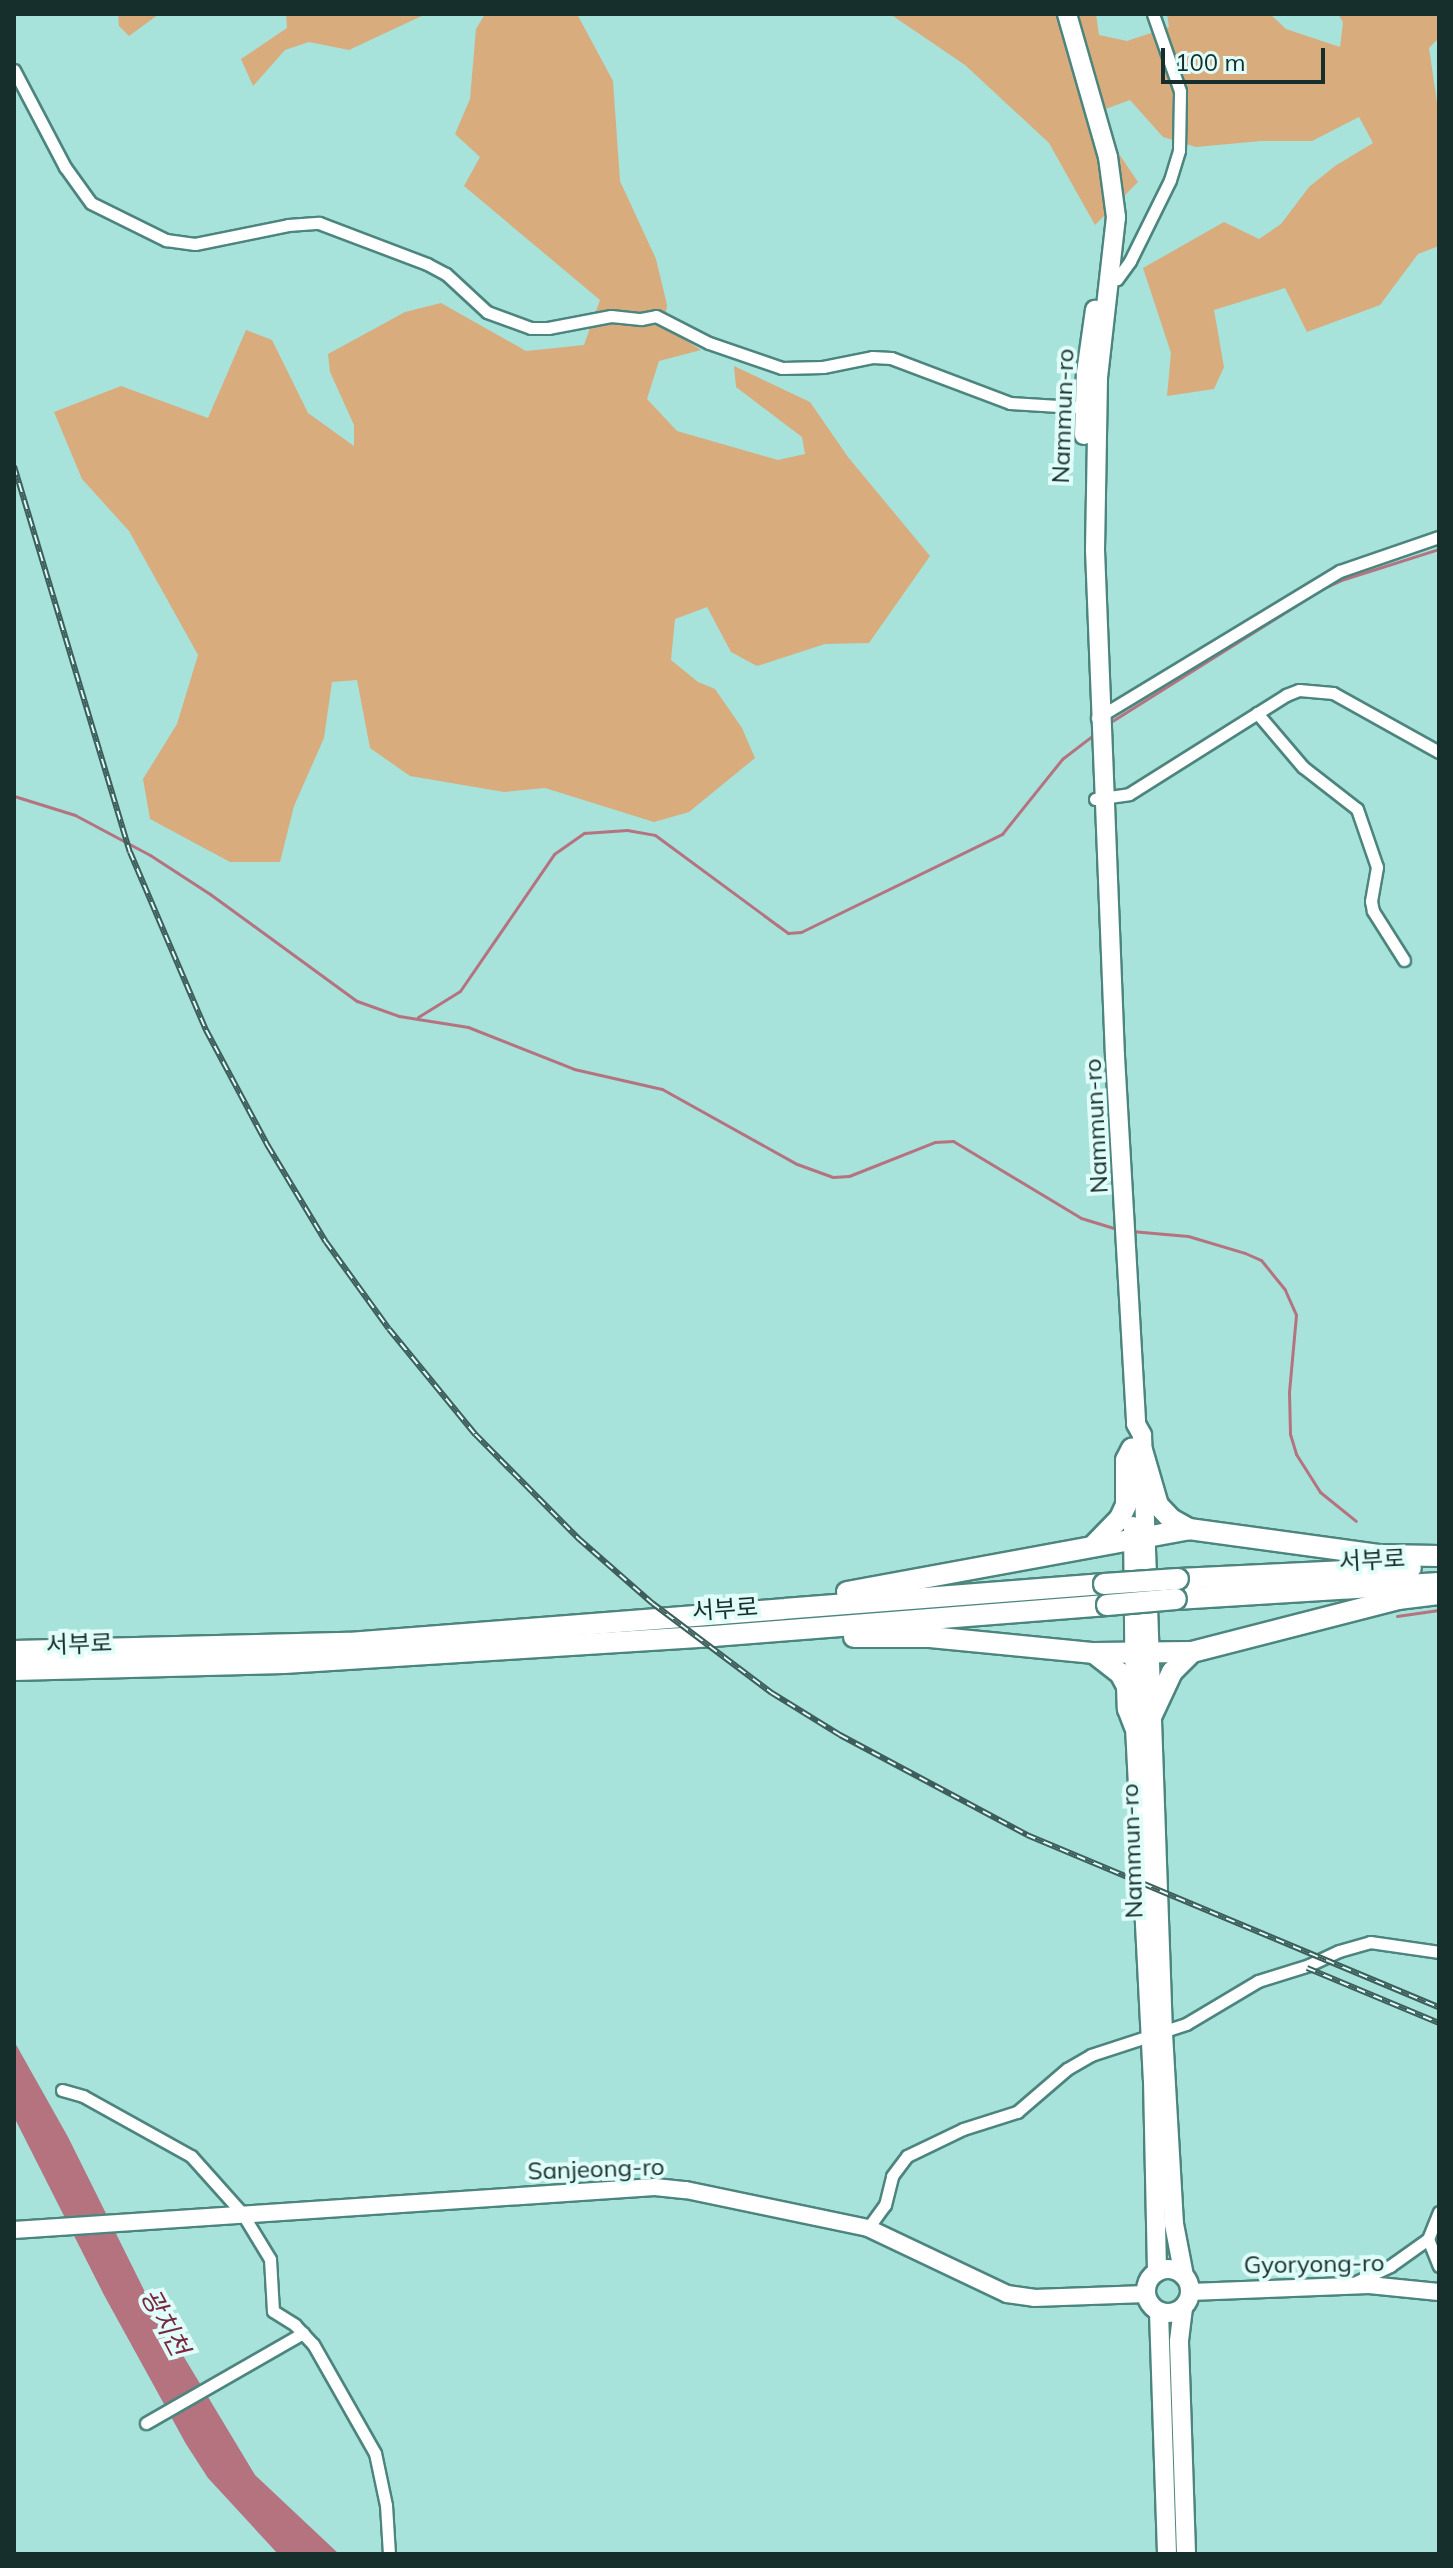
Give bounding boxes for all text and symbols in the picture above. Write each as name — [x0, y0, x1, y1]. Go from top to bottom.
scale bar — [1165, 32, 1329, 82]
text: 100 m — [1175, 47, 1246, 77]
street label: Nammun-ro — [1046, 348, 1080, 484]
street label: Nammun-ro — [1078, 1058, 1114, 1194]
street label: 서부로 — [1338, 1544, 1406, 1576]
street label: 서부로 — [691, 1592, 759, 1626]
street label: 서부로 — [45, 1628, 113, 1660]
street label: Nammun-ro — [1115, 1783, 1149, 1919]
street label: Sanjeong-ro — [527, 2152, 665, 2186]
street label: Gyoryong-ro — [1243, 2248, 1385, 2280]
water label: 광치천 — [134, 2283, 196, 2361]

